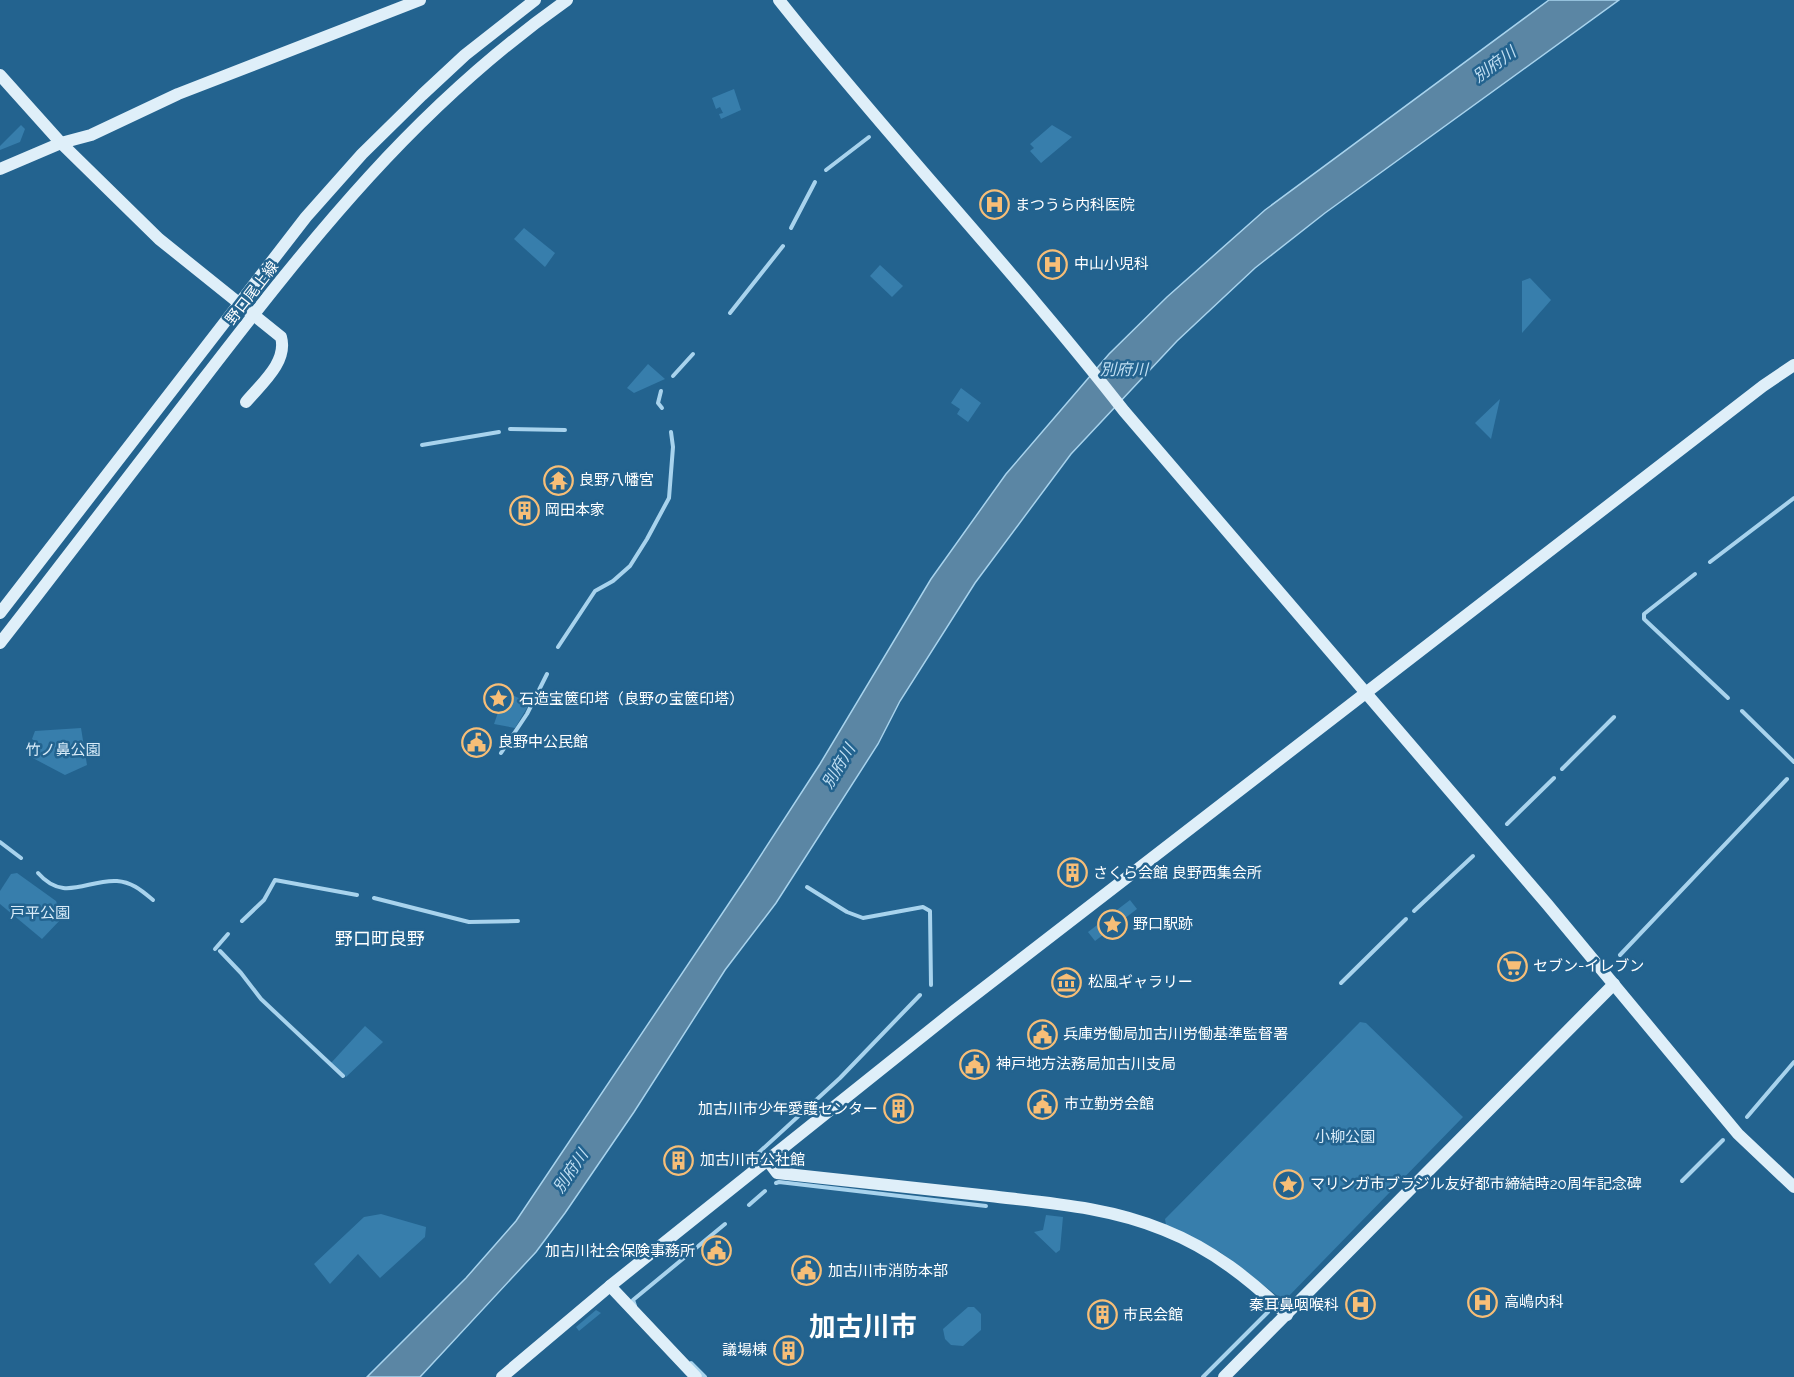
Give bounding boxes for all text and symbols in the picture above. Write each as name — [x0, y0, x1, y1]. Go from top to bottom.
water label: 別府川 — [1469, 41, 1521, 86]
hospital icon: まつうら内科医院 — [978, 189, 1010, 221]
place label: まつうら内科医院 — [1015, 196, 1135, 214]
hospital icon: 中山小児科 — [1037, 248, 1069, 280]
place label: 中山小児科 — [1074, 255, 1149, 273]
street label: 野口尾上線 — [222, 258, 282, 328]
water label: 別府川 — [1100, 360, 1150, 379]
temple icon: 良野八幡宮 — [542, 464, 574, 496]
place label: 良野八幡宮 — [579, 471, 654, 489]
building icon: 岡田本家 — [508, 494, 540, 526]
place label: 岡田本家 — [545, 501, 605, 519]
place icon: 石造宝篋印塔（良野の宝篋印塔） — [482, 683, 514, 715]
place label: 石造宝篋印塔（良野の宝篋印塔） — [519, 690, 744, 708]
public building icon: 良野中公民館 — [461, 726, 493, 758]
place label: 良野中公民館 — [498, 733, 588, 751]
water label: 別府川 — [818, 739, 860, 792]
park label: 竹ノ鼻公園 — [25, 741, 101, 759]
building icon: さくら会館 良野西集会所 — [1056, 857, 1088, 889]
place label: さくら会館 良野西集会所 — [1093, 864, 1262, 882]
park label: 戸平公園 — [10, 904, 70, 922]
place icon: 野口駅跡 — [1096, 908, 1128, 940]
place label: 野口駅跡 — [1133, 915, 1193, 933]
district label: 野口町良野 — [335, 928, 425, 949]
supermarket icon: セブン-イレブン — [1496, 950, 1528, 982]
place label: セブン-イレブン — [1533, 957, 1644, 975]
museum icon: 松風ギャラリー — [1051, 966, 1083, 998]
place label: 松風ギャラリー — [1088, 973, 1193, 991]
public building icon: 兵庫労働局加古川労働基準監督署 — [1026, 1018, 1058, 1050]
place label: 兵庫労働局加古川労働基準監督署 — [1063, 1025, 1288, 1043]
public building icon: 神戸地方法務局加古川支局 — [959, 1048, 991, 1080]
place label: 神戸地方法務局加古川支局 — [996, 1055, 1176, 1073]
public building icon: 市立勤労会館 — [1027, 1088, 1059, 1120]
building icon: 加古川市少年愛護センター — [883, 1093, 915, 1125]
place label: 市立勤労会館 — [1064, 1095, 1154, 1113]
place label: 加古川市少年愛護センター — [698, 1100, 878, 1118]
park label: 小柳公園 — [1315, 1128, 1375, 1146]
water label: 別府川 — [549, 1144, 593, 1196]
building icon: 加古川市公社館 — [663, 1144, 695, 1176]
place label: 加古川市公社館 — [700, 1151, 805, 1169]
place icon: マリンガ市ブラジル友好都市締結時20周年記念碑 — [1273, 1168, 1305, 1200]
place label: マリンガ市ブラジル友好都市締結時20周年記念碑 — [1310, 1175, 1642, 1193]
public building icon: 加古川社会保険事務所 — [700, 1235, 732, 1267]
place label: 加古川社会保険事務所 — [545, 1242, 695, 1260]
public building icon: 加古川市消防本部 — [791, 1255, 823, 1287]
place label: 加古川市消防本部 — [828, 1262, 948, 1280]
hospital icon: 高嶋内科 — [1467, 1286, 1499, 1318]
hospital icon: 秦耳鼻咽喉科 — [1344, 1289, 1376, 1321]
place label: 高嶋内科 — [1504, 1293, 1564, 1311]
place label: 秦耳鼻咽喉科 — [1249, 1296, 1339, 1314]
building icon: 市民会館 — [1086, 1299, 1118, 1331]
place label: 市民会館 — [1123, 1306, 1183, 1324]
district label: 加古川市 — [809, 1311, 917, 1342]
building icon: 議場棟 — [772, 1334, 804, 1366]
place label: 議場棟 — [722, 1341, 767, 1359]

